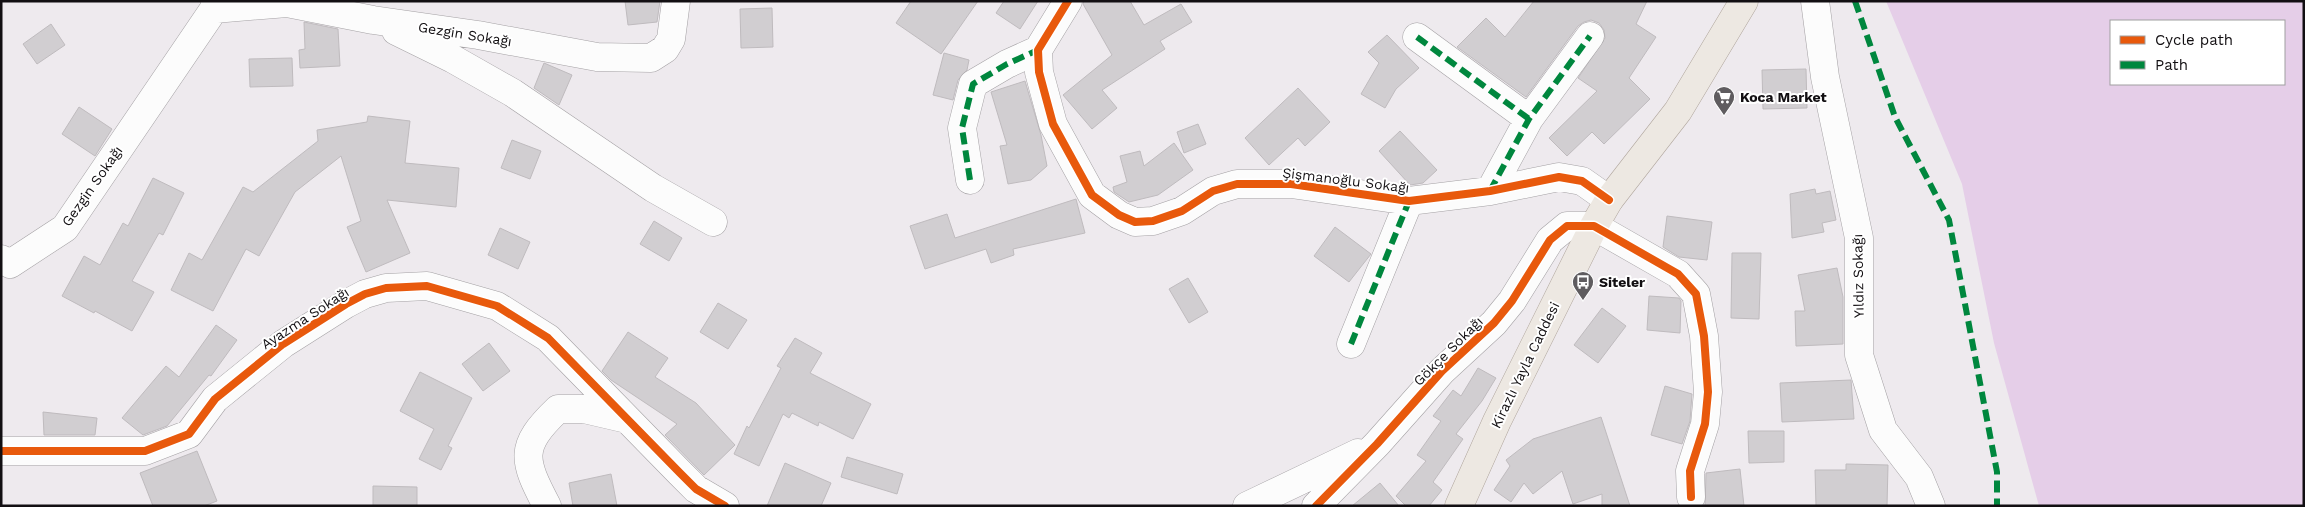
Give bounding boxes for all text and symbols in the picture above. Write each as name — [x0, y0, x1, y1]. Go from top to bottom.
street label: Gezgin Sokağı — [417, 19, 513, 49]
legend — [2110, 20, 2285, 85]
text: Cycle path — [2155, 31, 2233, 49]
text: Path — [2155, 56, 2188, 74]
supermarket icon: Koca Market — [1712, 85, 1736, 116]
place label: Koca Market — [1740, 89, 1827, 105]
street label: Gezgin Sokağı — [58, 143, 126, 229]
street label: Şişmanoğlu Sokağı — [1282, 164, 1410, 196]
street label: Yıldız Sokağı — [1849, 234, 1867, 318]
bus stop icon: Siteler — [1571, 270, 1595, 301]
place label: Siteler — [1599, 274, 1645, 290]
street label: Ayazma Sokağı — [258, 284, 352, 352]
street label: Kirazlı Yayla Caddesi — [1487, 299, 1563, 431]
street label: Gökçe Sokağı — [1410, 313, 1486, 389]

